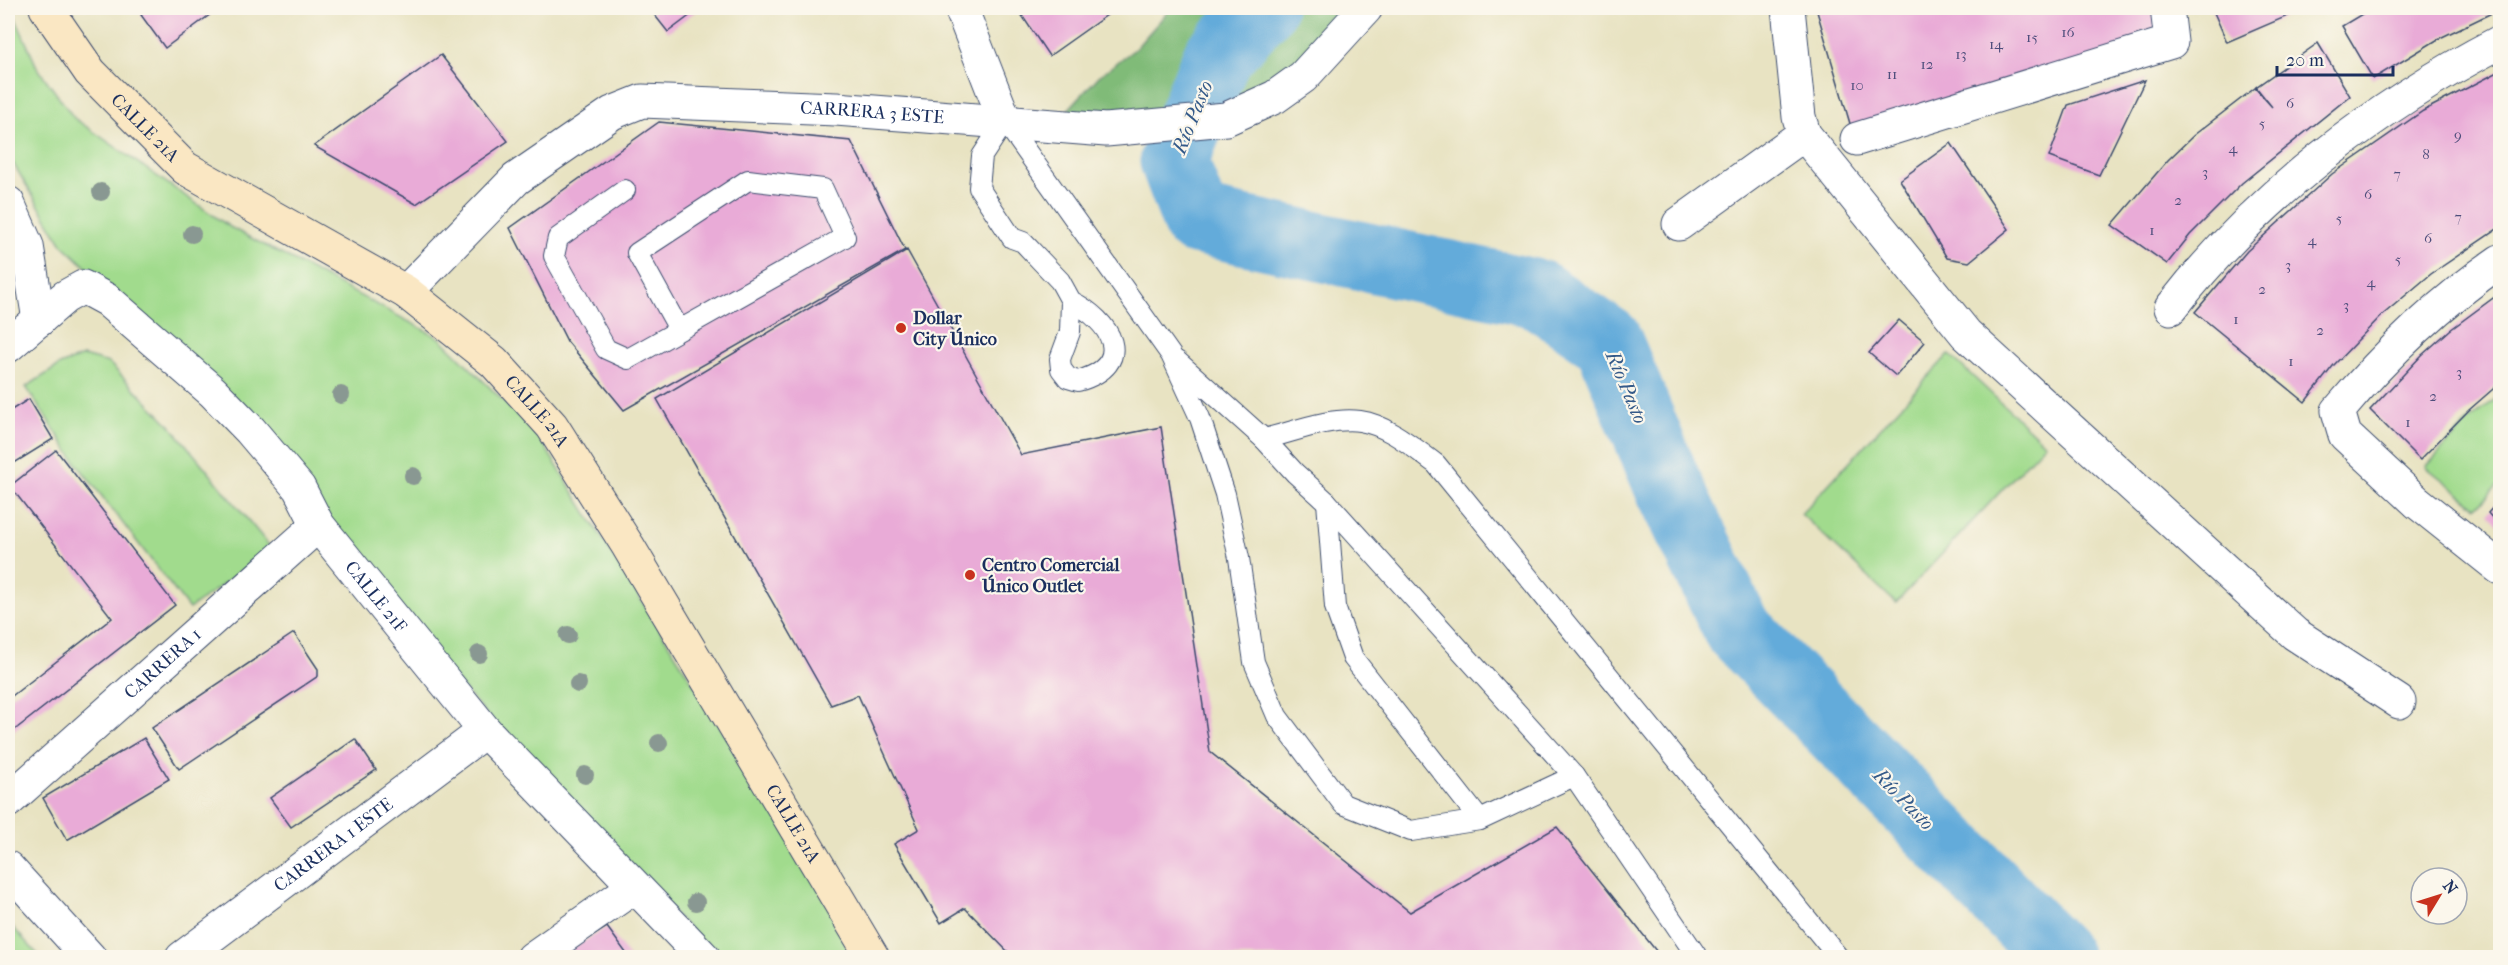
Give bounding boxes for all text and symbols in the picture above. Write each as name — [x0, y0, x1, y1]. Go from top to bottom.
house number: 16 — [2061, 23, 2076, 41]
house number: 15 — [2026, 28, 2038, 46]
house number: 14 — [1989, 35, 2004, 53]
scale bar — [2277, 39, 2392, 77]
house number: 13 — [1955, 45, 1967, 63]
text: 20 m — [2286, 50, 2324, 71]
house number: 12 — [1920, 55, 1934, 73]
house number: 11 — [1887, 65, 1897, 83]
house number: 10 — [1850, 76, 1864, 94]
water label: Río Pasto — [1167, 77, 1217, 159]
street label: CALLE 21A — [106, 89, 183, 167]
house number: 6 — [2286, 94, 2295, 112]
street label: CARRERA 3 ESTE — [800, 98, 945, 128]
house number: 5 — [2259, 114, 2265, 132]
house number: 9 — [2454, 126, 2462, 144]
house number: 4 — [2229, 139, 2239, 157]
house number: 8 — [2422, 145, 2430, 163]
house number: 3 — [2202, 163, 2208, 181]
house number: 7 — [2393, 165, 2401, 183]
house number: 6 — [2364, 185, 2373, 203]
house number: 2 — [2174, 191, 2182, 209]
house number: 7 — [2454, 208, 2462, 226]
house number: 5 — [2336, 209, 2342, 227]
house number: 1 — [2149, 221, 2155, 239]
house number: 6 — [2424, 229, 2433, 247]
house number: 4 — [2308, 231, 2318, 249]
house number: 5 — [2395, 250, 2401, 268]
house number: 3 — [2285, 256, 2291, 274]
house number: 4 — [2367, 273, 2377, 291]
house number: 2 — [2258, 280, 2266, 298]
house number: 3 — [2343, 296, 2349, 314]
place label: Dollar City Único — [913, 308, 997, 350]
house number: 1 — [2233, 310, 2239, 328]
marker: Dollar City Único — [894, 321, 908, 335]
house number: 2 — [2316, 321, 2324, 339]
water label: Río Pasto — [1600, 346, 1652, 427]
house number: 1 — [2288, 352, 2294, 370]
house number: 3 — [2456, 363, 2462, 381]
street label: CALLE 21A — [500, 371, 573, 452]
house number: 2 — [2429, 387, 2437, 405]
house number: 1 — [2405, 413, 2411, 431]
place label: Centro Comercial Único Outlet — [981, 555, 1120, 597]
street label: CALLE 21F — [340, 557, 411, 637]
marker: Centro Comercial Único Outlet — [963, 568, 977, 582]
street label: CARRERA 1 — [120, 624, 206, 703]
water label: Río Pasto — [1867, 762, 1939, 835]
street label: CALLE 21A — [761, 781, 824, 867]
street label: CARRERA 1 ESTE — [270, 794, 397, 896]
north arrow — [2409, 866, 2469, 926]
text: N — [2439, 876, 2462, 898]

